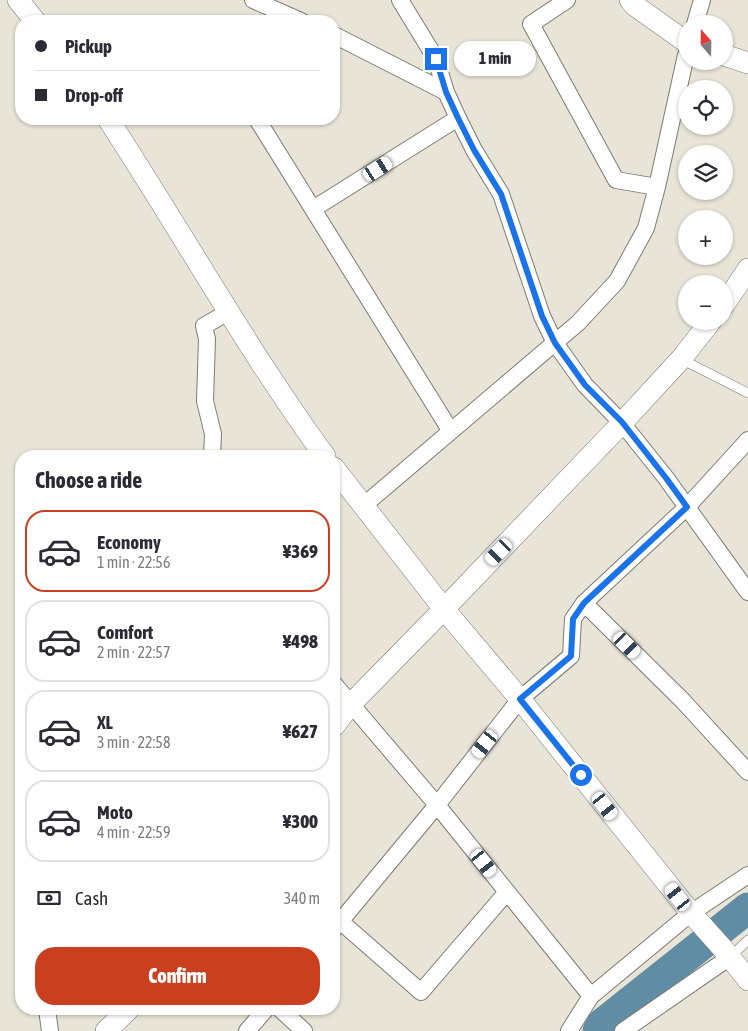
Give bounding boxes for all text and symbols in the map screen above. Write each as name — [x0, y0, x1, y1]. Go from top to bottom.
north arrow — [678, 15, 732, 70]
map controls — [678, 15, 733, 330]
text: Pickup — [65, 35, 112, 57]
callout: 1 min — [454, 42, 536, 76]
route end — [425, 48, 447, 70]
text: 1 min — [479, 49, 511, 67]
button: locate — [678, 80, 733, 135]
text: Drop-off — [65, 84, 123, 106]
button: layers — [678, 145, 733, 200]
car — [361, 155, 394, 183]
button: + — [678, 210, 733, 265]
button: − — [678, 275, 733, 330]
text: Choose a ride — [35, 467, 142, 493]
icon: car — [37, 529, 82, 574]
text: Economy — [97, 531, 161, 553]
car — [483, 536, 514, 568]
text: ¥369 — [283, 540, 318, 562]
text: 1 min · 22:56 — [97, 553, 170, 571]
icon: car — [37, 619, 82, 664]
text: Comfort — [97, 621, 153, 643]
car — [610, 629, 643, 661]
text: ¥498 — [283, 630, 318, 652]
text: 2 min · 22:57 — [97, 643, 170, 661]
icon: car — [37, 709, 82, 754]
text: XL — [97, 711, 113, 733]
text: ¥627 — [283, 720, 318, 742]
car — [469, 728, 500, 760]
text: 3 min · 22:58 — [97, 733, 170, 751]
route start — [570, 764, 592, 786]
car — [589, 790, 620, 822]
icon: car — [37, 799, 82, 844]
text: Moto — [97, 801, 133, 823]
text: ¥300 — [283, 810, 318, 832]
text: 4 min · 22:59 — [97, 823, 170, 841]
car — [468, 847, 499, 879]
car — [662, 881, 693, 913]
icon: cash — [35, 884, 63, 912]
text: Cash — [75, 887, 108, 909]
text: 340 m — [284, 889, 320, 907]
button: Confirm — [35, 947, 320, 1005]

